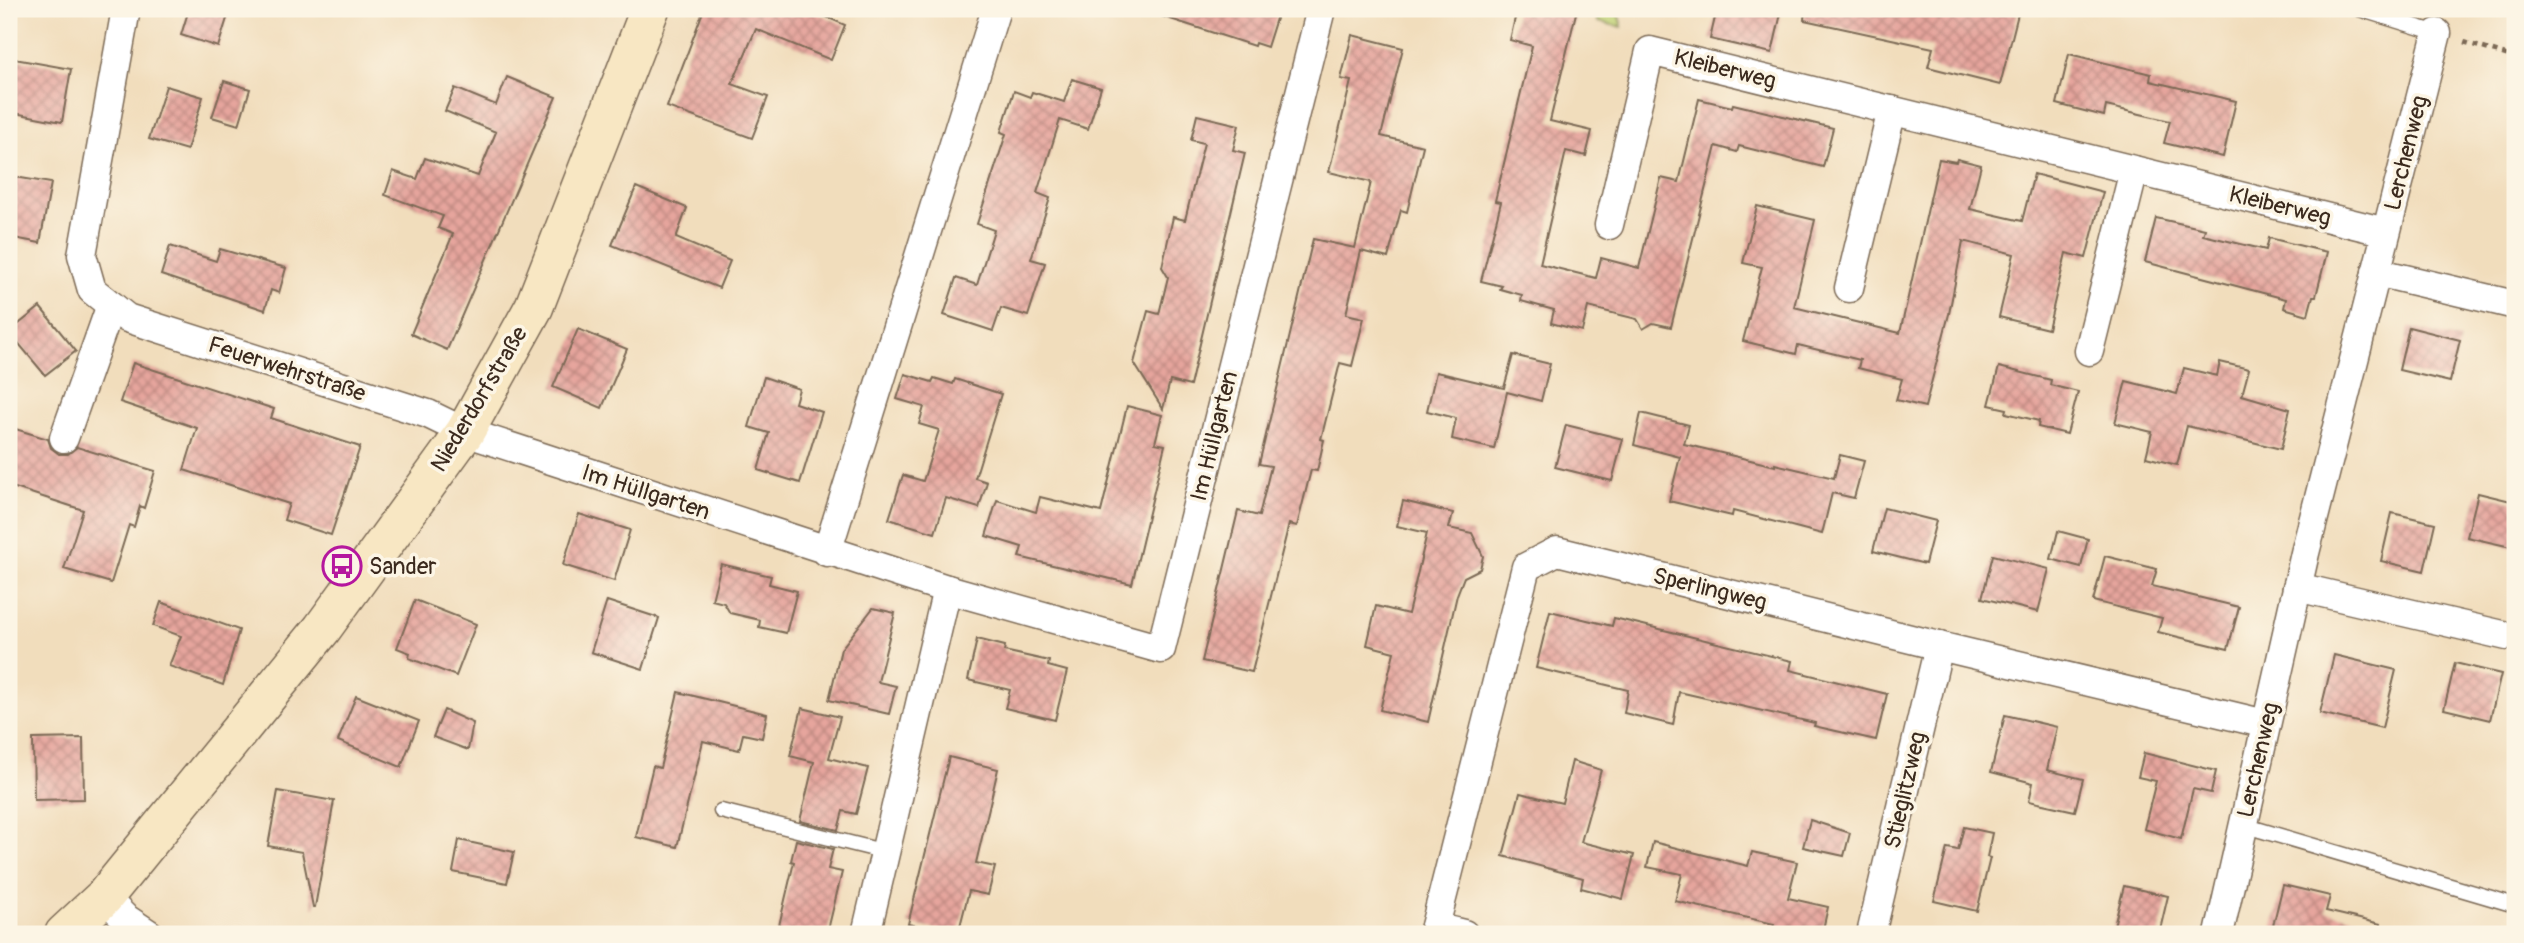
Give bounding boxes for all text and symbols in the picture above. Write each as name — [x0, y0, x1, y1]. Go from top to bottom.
street label: Kleiberweg — [1671, 42, 1779, 96]
street label: Lerchenweg — [2378, 93, 2434, 213]
street label: Kleiberweg — [2226, 179, 2334, 233]
street label: Niederdorfstraße — [424, 320, 534, 477]
street label: Feuerwehrstraße — [205, 330, 370, 408]
street label: Im Hüllgarten — [1184, 368, 1244, 504]
street label: Im Hüllgarten — [578, 458, 714, 526]
bus stop icon: Sander — [321, 545, 363, 587]
place label: Sander — [369, 552, 436, 581]
street label: Sperlingweg — [1650, 561, 1770, 617]
street label: Lerchenweg — [2231, 700, 2285, 820]
street label: Stieglitzweg — [1877, 729, 1933, 851]

